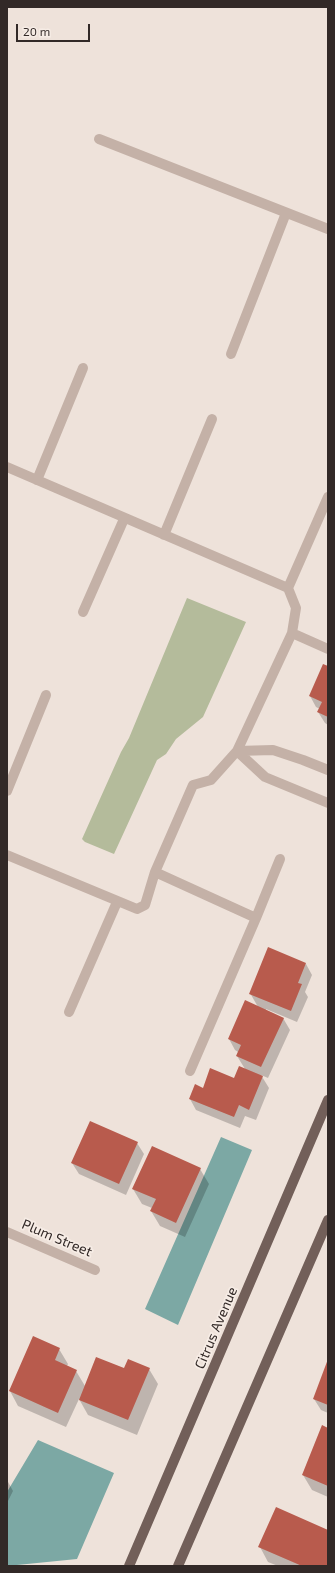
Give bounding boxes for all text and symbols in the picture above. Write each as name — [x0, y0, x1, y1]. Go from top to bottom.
scale bar — [18, 16, 92, 42]
text: 20 m — [23, 24, 50, 38]
street label: Plum Street — [19, 1216, 95, 1260]
street label: Citrus Avenue — [191, 1284, 241, 1372]

